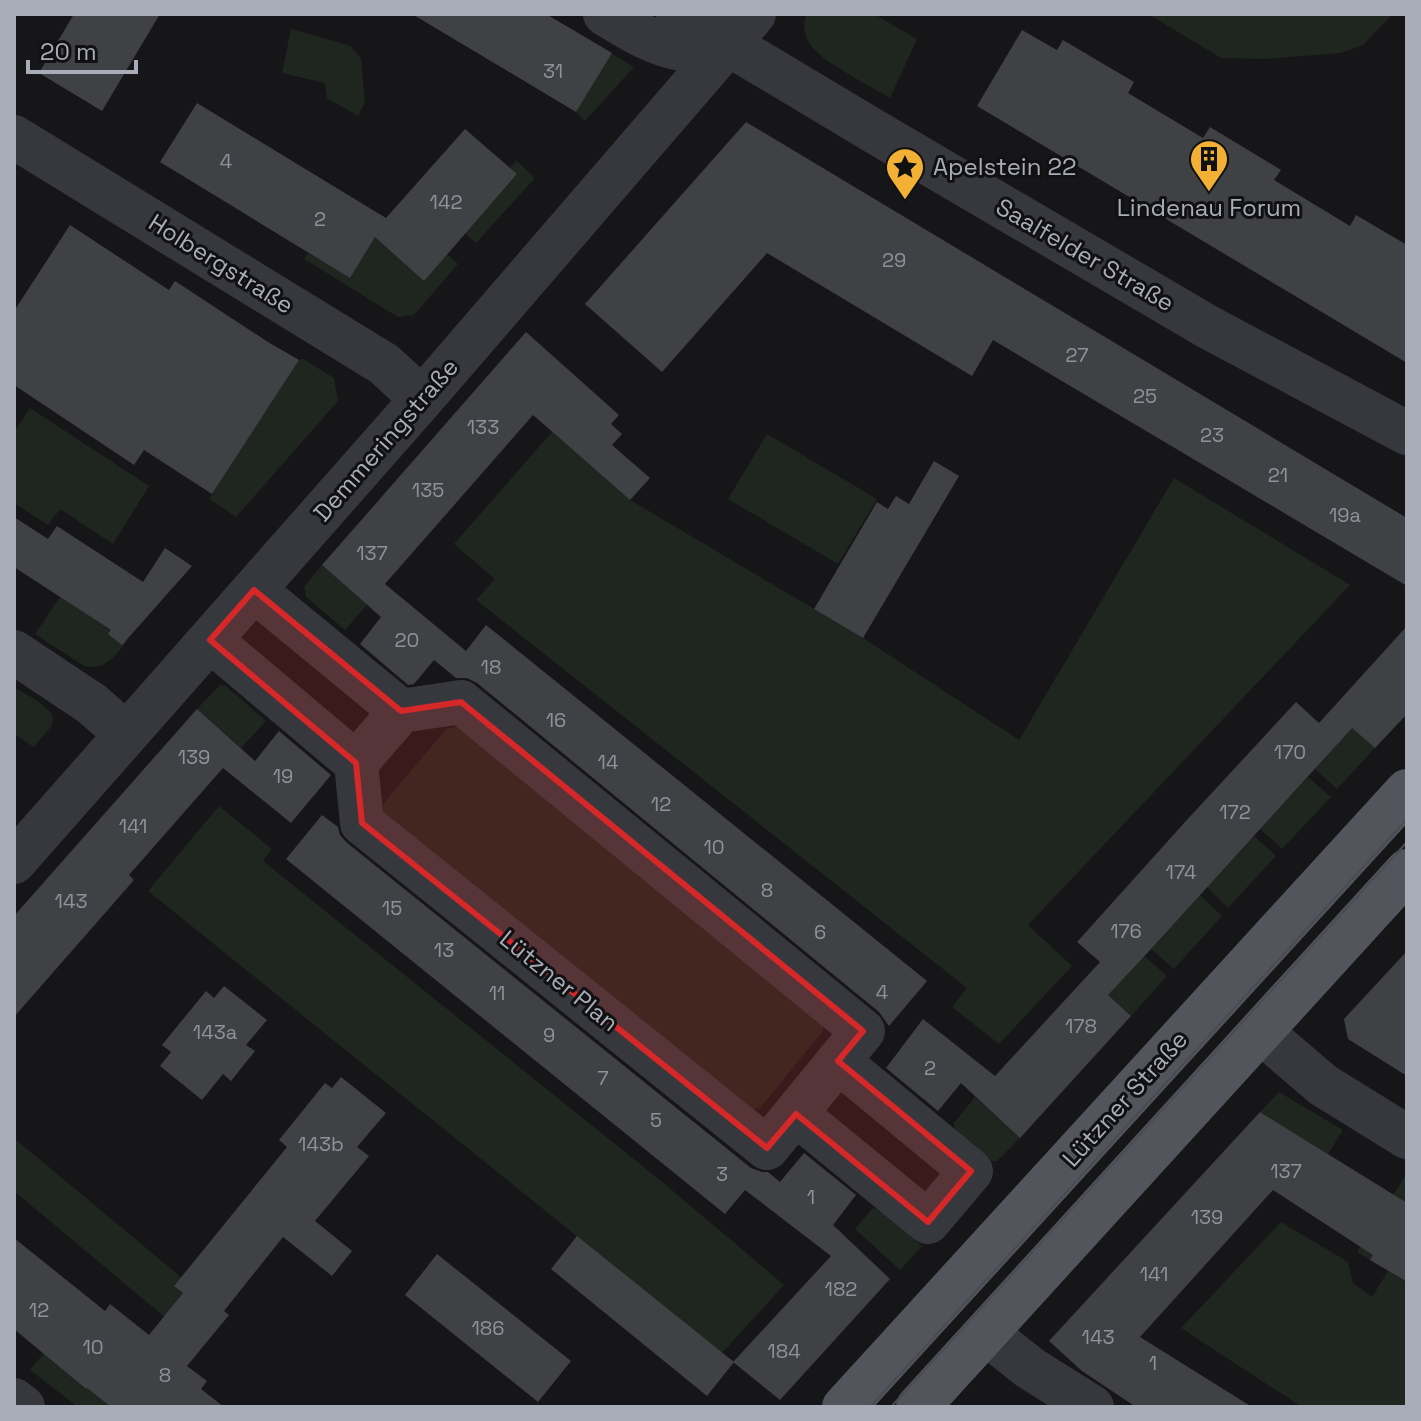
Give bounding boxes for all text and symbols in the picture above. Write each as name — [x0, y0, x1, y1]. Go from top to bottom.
scale bar — [28, 24, 136, 74]
text: 20 m — [40, 36, 97, 67]
house number: 31 — [543, 58, 563, 84]
building icon: Lindenau Forum — [1188, 138, 1230, 193]
place icon: Apelstein 22 — [884, 146, 926, 201]
house number: 4 — [220, 148, 232, 174]
place label: Apelstein 22 — [933, 151, 1077, 182]
house number: 142 — [430, 189, 462, 215]
street label: Saalfelder Straße — [991, 191, 1180, 318]
place label: Lindenau Forum — [1117, 192, 1301, 223]
house number: 2 — [314, 206, 326, 232]
street label: Holbergstraße — [143, 207, 300, 321]
house number: 29 — [882, 247, 906, 273]
house number: 27 — [1065, 342, 1089, 368]
street label: Demmeringstraße — [306, 352, 465, 527]
house number: 25 — [1133, 383, 1157, 409]
house number: 133 — [467, 414, 499, 440]
house number: 23 — [1200, 422, 1224, 448]
house number: 21 — [1268, 462, 1288, 488]
house number: 135 — [412, 477, 444, 503]
house number: 19a — [1329, 502, 1361, 528]
house number: 137 — [356, 540, 388, 566]
house number: 20 — [395, 627, 419, 653]
house number: 18 — [481, 654, 501, 680]
house number: 16 — [546, 707, 566, 733]
house number: 170 — [1274, 739, 1306, 765]
house number: 139 — [178, 744, 210, 770]
house number: 14 — [598, 749, 618, 775]
house number: 19 — [273, 763, 293, 789]
house number: 12 — [651, 791, 671, 817]
house number: 172 — [1219, 799, 1251, 825]
house number: 141 — [119, 813, 147, 839]
house number: 10 — [703, 834, 725, 860]
house number: 174 — [1166, 859, 1196, 885]
house number: 8 — [761, 877, 773, 903]
house number: 143 — [55, 888, 87, 914]
house number: 15 — [382, 895, 402, 921]
house number: 176 — [1110, 918, 1142, 944]
house number: 6 — [814, 919, 826, 945]
street label: Lützner Plan — [494, 923, 625, 1038]
house number: 13 — [434, 937, 454, 963]
house number: 4 — [876, 979, 888, 1005]
house number: 11 — [489, 980, 505, 1006]
house number: 178 — [1065, 1013, 1097, 1039]
house number: 143a — [193, 1019, 237, 1045]
house number: 9 — [543, 1022, 555, 1048]
street label: Lützner Straße — [1055, 1024, 1194, 1173]
house number: 2 — [924, 1055, 936, 1081]
house number: 7 — [597, 1065, 609, 1091]
house number: 5 — [650, 1107, 662, 1133]
house number: 143b — [298, 1131, 344, 1157]
house number: 137 — [1270, 1158, 1302, 1184]
house number: 3 — [716, 1161, 728, 1187]
house number: 1 — [807, 1184, 815, 1210]
house number: 139 — [1191, 1204, 1223, 1230]
house number: 141 — [1140, 1261, 1168, 1287]
house number: 182 — [825, 1276, 857, 1302]
house number: 12 — [29, 1297, 49, 1323]
house number: 186 — [471, 1315, 505, 1341]
house number: 143 — [1082, 1324, 1114, 1350]
house number: 10 — [82, 1334, 104, 1360]
house number: 184 — [767, 1338, 801, 1364]
house number: 1 — [1149, 1350, 1157, 1376]
house number: 8 — [159, 1362, 171, 1388]

